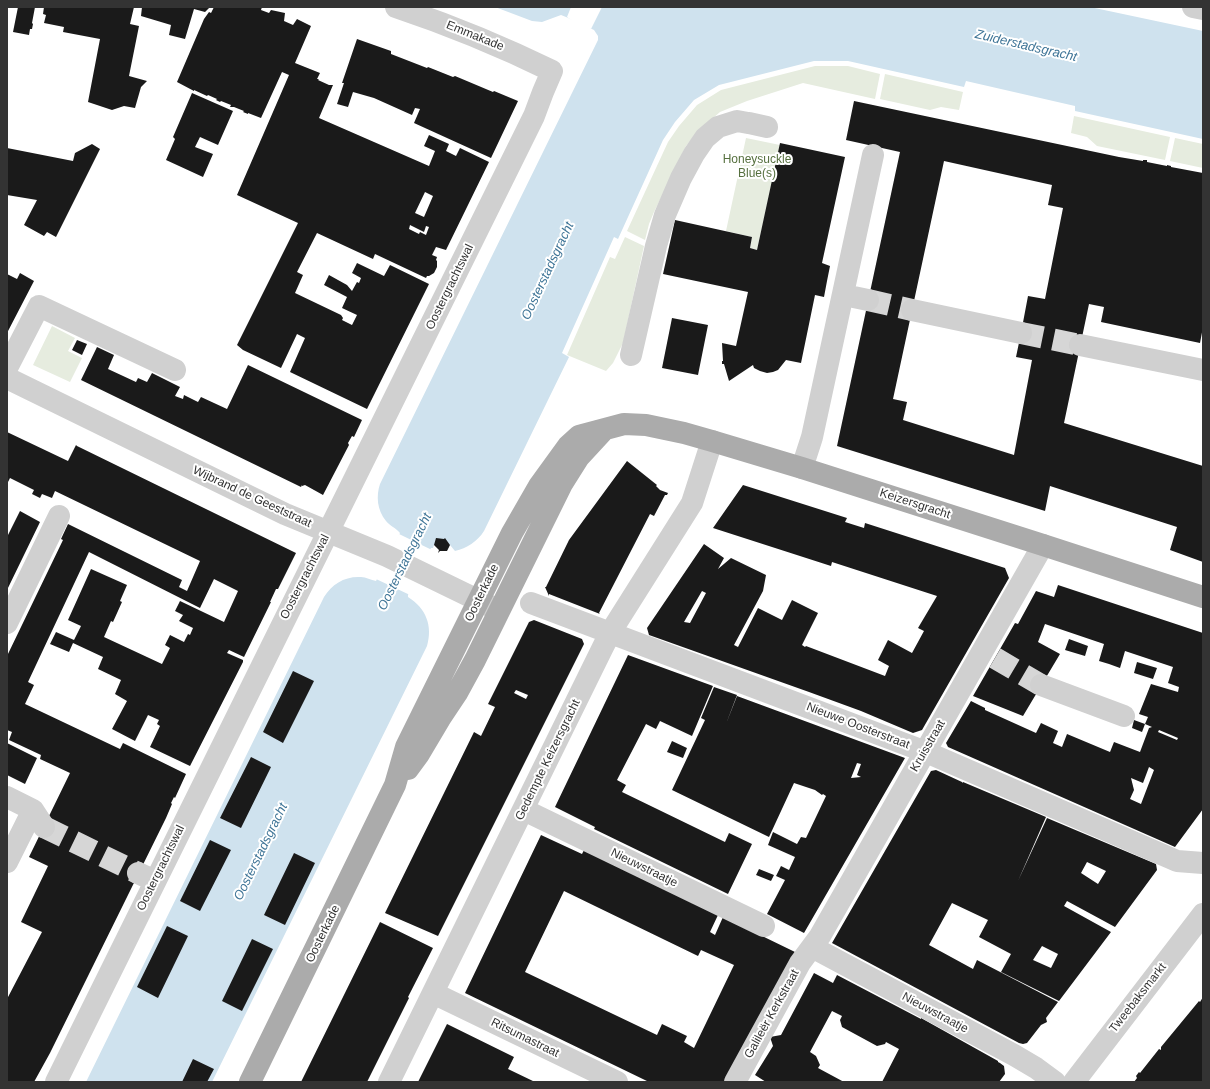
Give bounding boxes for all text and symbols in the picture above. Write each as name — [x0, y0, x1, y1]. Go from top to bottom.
street label: Emmakade — [444, 18, 506, 54]
water label: Zuiderstadsgracht — [974, 27, 1078, 65]
park label: Honeysuckle Blue(s) — [723, 153, 791, 181]
water label: Oosterstadsgracht — [518, 220, 578, 322]
street label: Oostergrachtswal — [423, 242, 477, 332]
street label: Wijbrand de Geeststraat — [190, 463, 314, 531]
street label: Keizersgracht — [878, 486, 952, 522]
water label: Oosterstadsgracht — [375, 511, 435, 613]
street label: Oostergrachtswal — [277, 532, 333, 622]
street label: Oosterkade — [462, 562, 502, 624]
street label: Gedempte Keizersgracht — [512, 697, 584, 823]
street label: Nieuwe Oosterstraat — [804, 700, 912, 752]
street label: Kruisstraat — [907, 718, 949, 774]
water label: Oosterstadsgracht — [231, 801, 291, 903]
street label: Oostergrachtswal — [134, 823, 188, 913]
street label: Nieuwstraatje — [608, 846, 680, 890]
street label: Oosterkade — [303, 903, 343, 965]
street label: Tweebaksmarkt — [1106, 960, 1170, 1036]
street label: Galileër Kerkstraat — [742, 967, 802, 1061]
street label: Nieuwstraatje — [900, 990, 970, 1036]
street label: Ritsumastraat — [489, 1015, 561, 1061]

